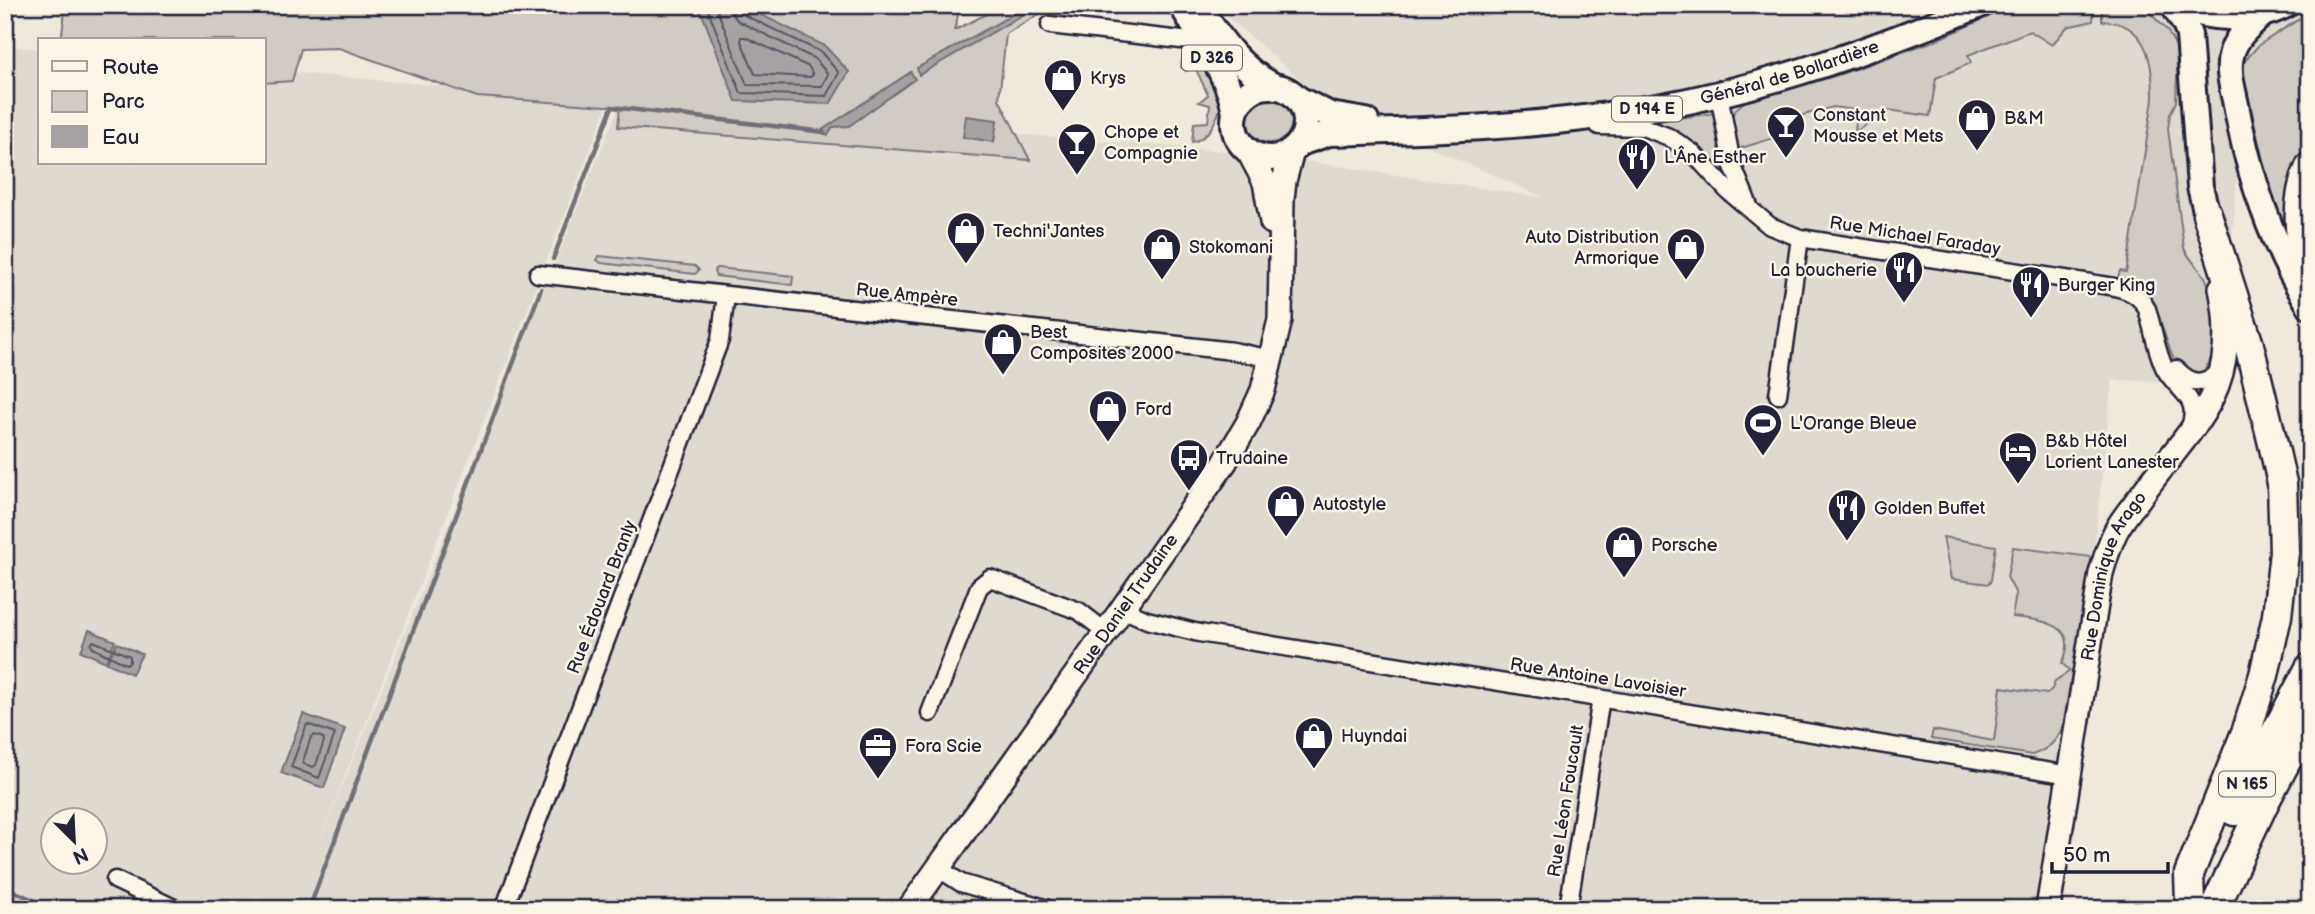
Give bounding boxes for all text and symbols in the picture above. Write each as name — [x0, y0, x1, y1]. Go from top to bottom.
street label: Général de Bollardière — [1698, 35, 1882, 109]
legend — [38, 38, 266, 164]
road number: D 326 — [1182, 46, 1242, 71]
text: Route — [102, 55, 159, 80]
shop icon: Krys — [1042, 57, 1084, 112]
place label: Krys — [1090, 68, 1126, 89]
text: Parc — [102, 89, 145, 114]
road number: D 194 E — [1612, 96, 1682, 122]
shop icon: B&M — [1956, 97, 1998, 152]
bar icon: Constant Mousse et Mets — [1765, 104, 1807, 159]
place label: Constant Mousse et Mets — [1813, 105, 1944, 147]
place label: B&M — [2004, 108, 2044, 129]
bar icon: Chope et Compagnie — [1056, 121, 1098, 176]
place label: Chope et Compagnie — [1104, 122, 1198, 164]
text: Eau — [102, 125, 139, 150]
restaurant icon: L'Âne Esther — [1616, 136, 1658, 191]
place label: L'Âne Esther — [1664, 145, 1766, 168]
shop icon: Techni'Jantes — [945, 210, 987, 265]
street label: Rue Michael Faraday — [1828, 212, 2003, 260]
place label: Techni'Jantes — [993, 221, 1105, 242]
shop icon: Stokomani — [1141, 226, 1183, 281]
shop icon: Auto Distribution Armorique — [1665, 226, 1707, 281]
place label: Auto Distribution Armorique — [1526, 227, 1659, 269]
place label: Stokomani — [1189, 237, 1273, 258]
restaurant icon: La boucherie — [1883, 249, 1925, 304]
place label: La boucherie — [1770, 260, 1877, 281]
restaurant icon: Burger King — [2010, 264, 2052, 319]
place label: Burger King — [2058, 275, 2155, 296]
street label: Rue Ampère — [855, 279, 959, 311]
shop icon: Best Composites 2000 — [982, 321, 1024, 376]
place label: Best Composites 2000 — [1030, 322, 1174, 364]
shop icon: Ford — [1087, 388, 1129, 443]
place label: Ford — [1135, 399, 1172, 420]
sports icon: L'Orange Bleue — [1742, 402, 1784, 457]
place label: L'Orange Bleue — [1790, 413, 1917, 434]
hotel icon: B&b Hôtel Lorient Lanester — [1997, 430, 2039, 485]
place label: B&b Hôtel Lorient Lanester — [2045, 431, 2179, 473]
bus stop icon: Trudaine — [1168, 437, 1210, 492]
place label: Trudaine — [1216, 448, 1288, 469]
shop icon: Autostyle — [1265, 483, 1307, 538]
restaurant icon: Golden Buffet — [1826, 487, 1868, 542]
street label: Rue Dominique Arago — [2077, 487, 2151, 662]
place label: Autostyle — [1313, 494, 1387, 515]
place label: Golden Buffet — [1874, 498, 1986, 519]
street label: Rue Édouard Branly — [561, 516, 641, 677]
shop icon: Porsche — [1603, 524, 1645, 579]
street label: Rue Daniel Trudaine — [1069, 529, 1182, 678]
place label: Porsche — [1651, 535, 1718, 556]
street label: Rue Antoine Lavoisier — [1509, 654, 1688, 702]
shop icon: Huyndai — [1293, 715, 1335, 770]
street label: Rue Léon Foucault — [1544, 723, 1588, 879]
office icon: Fora Scie — [857, 725, 899, 780]
place label: Huyndai — [1341, 726, 1407, 747]
place label: Fora Scie — [905, 736, 982, 757]
road number: N 165 — [2219, 772, 2275, 796]
north arrow — [38, 806, 108, 876]
scale bar — [2052, 830, 2168, 874]
text: N — [69, 842, 92, 869]
text: 50 m — [2063, 843, 2110, 868]

